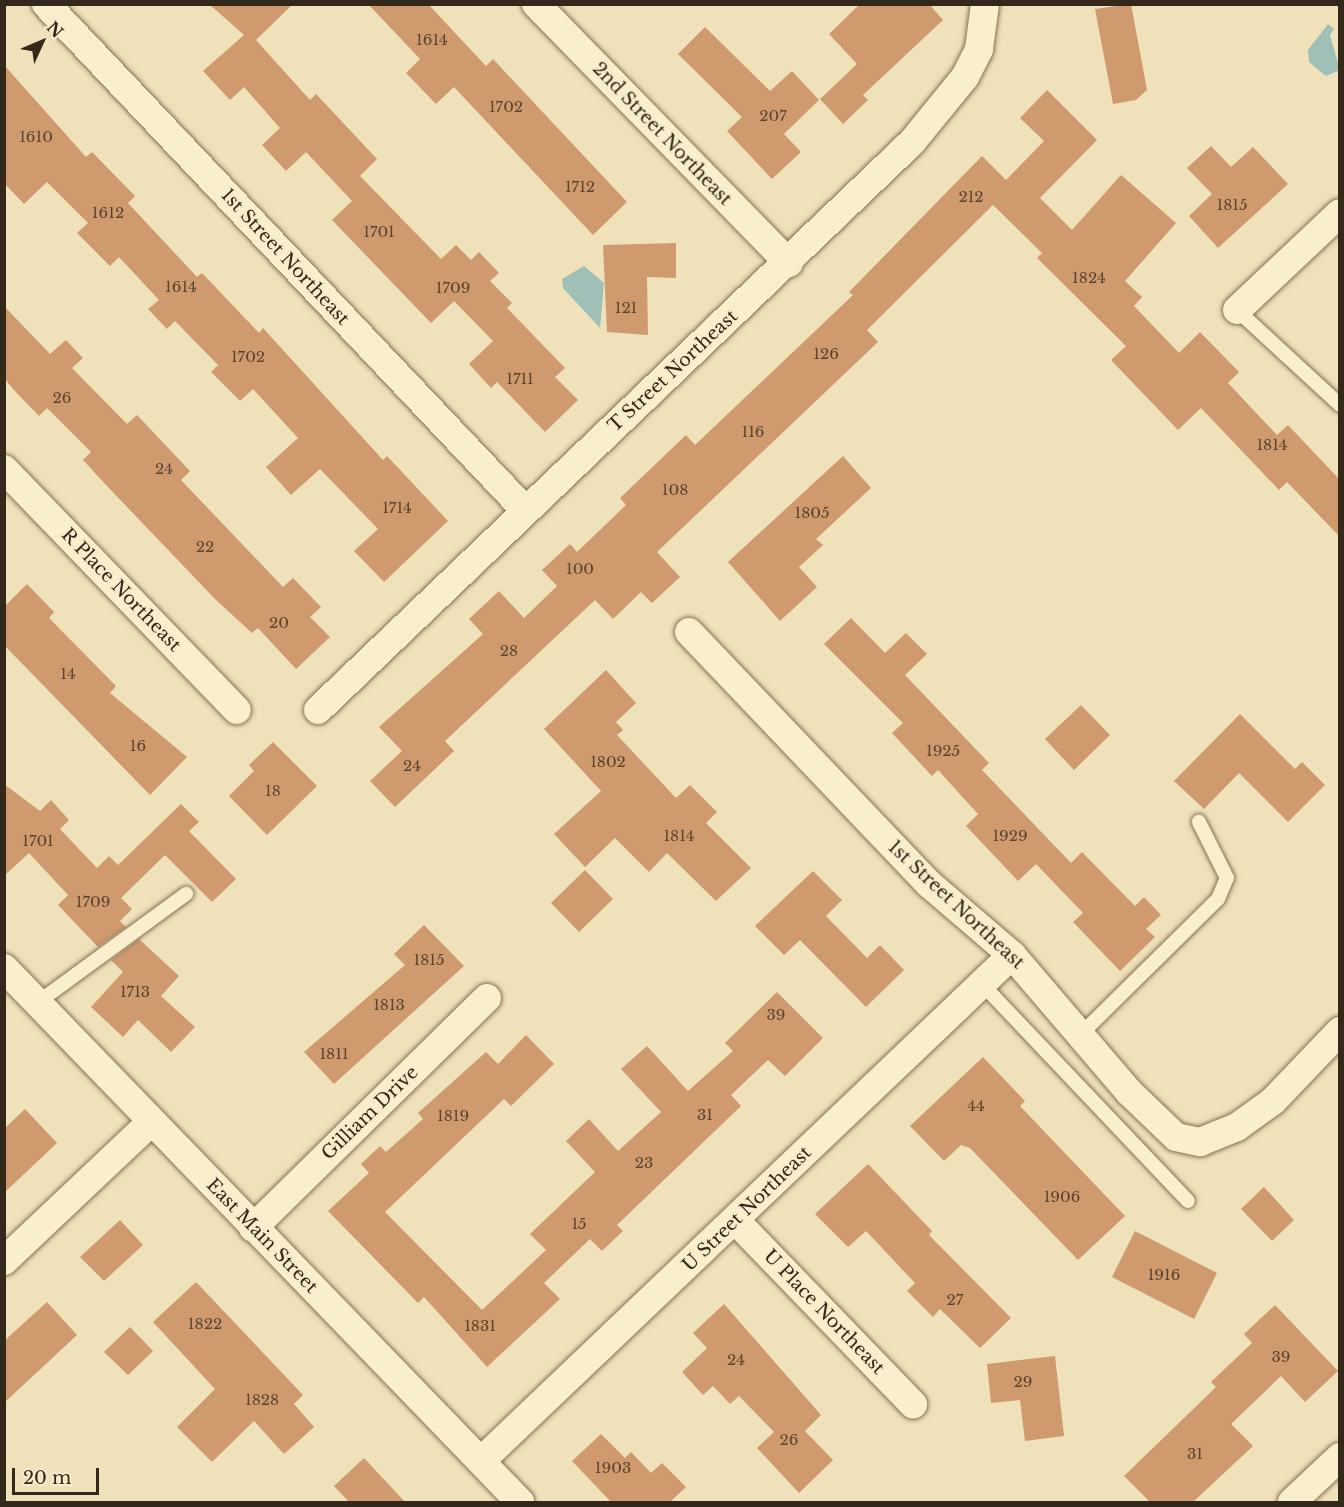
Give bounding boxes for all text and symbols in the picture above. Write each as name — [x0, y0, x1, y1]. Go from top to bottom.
north arrow — [12, 12, 72, 72]
text: N — [43, 17, 67, 42]
house number: 1614 — [416, 31, 448, 49]
street label: 2nd Street Northeast — [588, 58, 736, 210]
house number: 1702 — [489, 98, 523, 116]
house number: 207 — [759, 107, 787, 125]
house number: 1610 — [19, 128, 53, 146]
house number: 1712 — [565, 178, 595, 196]
street label: 1st Street Northeast — [216, 185, 354, 329]
house number: 212 — [958, 188, 984, 206]
house number: 1815 — [1217, 196, 1247, 214]
house number: 1612 — [92, 204, 124, 222]
house number: 1701 — [363, 223, 395, 241]
house number: 1824 — [1072, 269, 1106, 287]
house number: 1614 — [165, 278, 197, 296]
house number: 1709 — [436, 279, 470, 297]
house number: 121 — [615, 299, 637, 317]
street label: T Street Northeast — [604, 305, 742, 437]
house number: 126 — [813, 345, 839, 363]
house number: 1702 — [231, 348, 265, 366]
house number: 1711 — [506, 370, 534, 388]
house number: 26 — [53, 389, 71, 407]
house number: 116 — [741, 423, 765, 441]
house number: 1814 — [1256, 436, 1288, 454]
house number: 24 — [155, 460, 173, 478]
house number: 108 — [662, 481, 688, 499]
house number: 1714 — [382, 499, 412, 517]
house number: 1805 — [794, 504, 830, 522]
street label: R Place Northeast — [57, 524, 185, 656]
house number: 22 — [196, 538, 214, 556]
house number: 100 — [566, 560, 594, 578]
house number: 20 — [269, 614, 289, 632]
house number: 28 — [500, 642, 518, 660]
house number: 14 — [60, 665, 76, 683]
house number: 16 — [130, 737, 146, 755]
house number: 1925 — [926, 742, 960, 760]
house number: 1802 — [590, 753, 626, 771]
house number: 24 — [403, 757, 421, 775]
house number: 18 — [265, 782, 281, 800]
house number: 1814 — [663, 827, 695, 845]
house number: 1929 — [992, 827, 1028, 845]
house number: 1701 — [22, 832, 54, 850]
street label: 1st Street Northeast — [884, 836, 1028, 974]
house number: 1709 — [76, 893, 110, 911]
house number: 1815 — [414, 951, 444, 969]
house number: 1713 — [120, 983, 150, 1001]
house number: 1813 — [373, 996, 405, 1014]
house number: 39 — [767, 1006, 785, 1024]
house number: 1811 — [319, 1045, 349, 1063]
street label: Gilliam Drive — [317, 1062, 423, 1164]
house number: 44 — [967, 1097, 985, 1115]
house number: 31 — [697, 1106, 713, 1124]
house number: 1819 — [437, 1107, 469, 1125]
street label: U Street Northeast — [678, 1142, 816, 1276]
house number: 23 — [635, 1154, 653, 1172]
street label: East Main Street — [202, 1174, 322, 1298]
house number: 1906 — [1044, 1188, 1080, 1206]
house number: 15 — [571, 1215, 587, 1233]
street label: U Place Northeast — [759, 1245, 889, 1379]
house number: 1916 — [1148, 1266, 1180, 1284]
house number: 27 — [947, 1291, 963, 1309]
house number: 1822 — [188, 1315, 222, 1333]
house number: 1831 — [464, 1317, 496, 1335]
house number: 39 — [1272, 1348, 1290, 1366]
house number: 24 — [727, 1351, 745, 1369]
house number: 29 — [1014, 1373, 1032, 1391]
house number: 1828 — [245, 1391, 279, 1409]
house number: 26 — [780, 1431, 798, 1449]
house number: 31 — [1187, 1445, 1203, 1463]
scale bar — [15, 1456, 102, 1494]
house number: 1903 — [595, 1459, 631, 1477]
text: 20 m — [23, 1467, 71, 1489]

